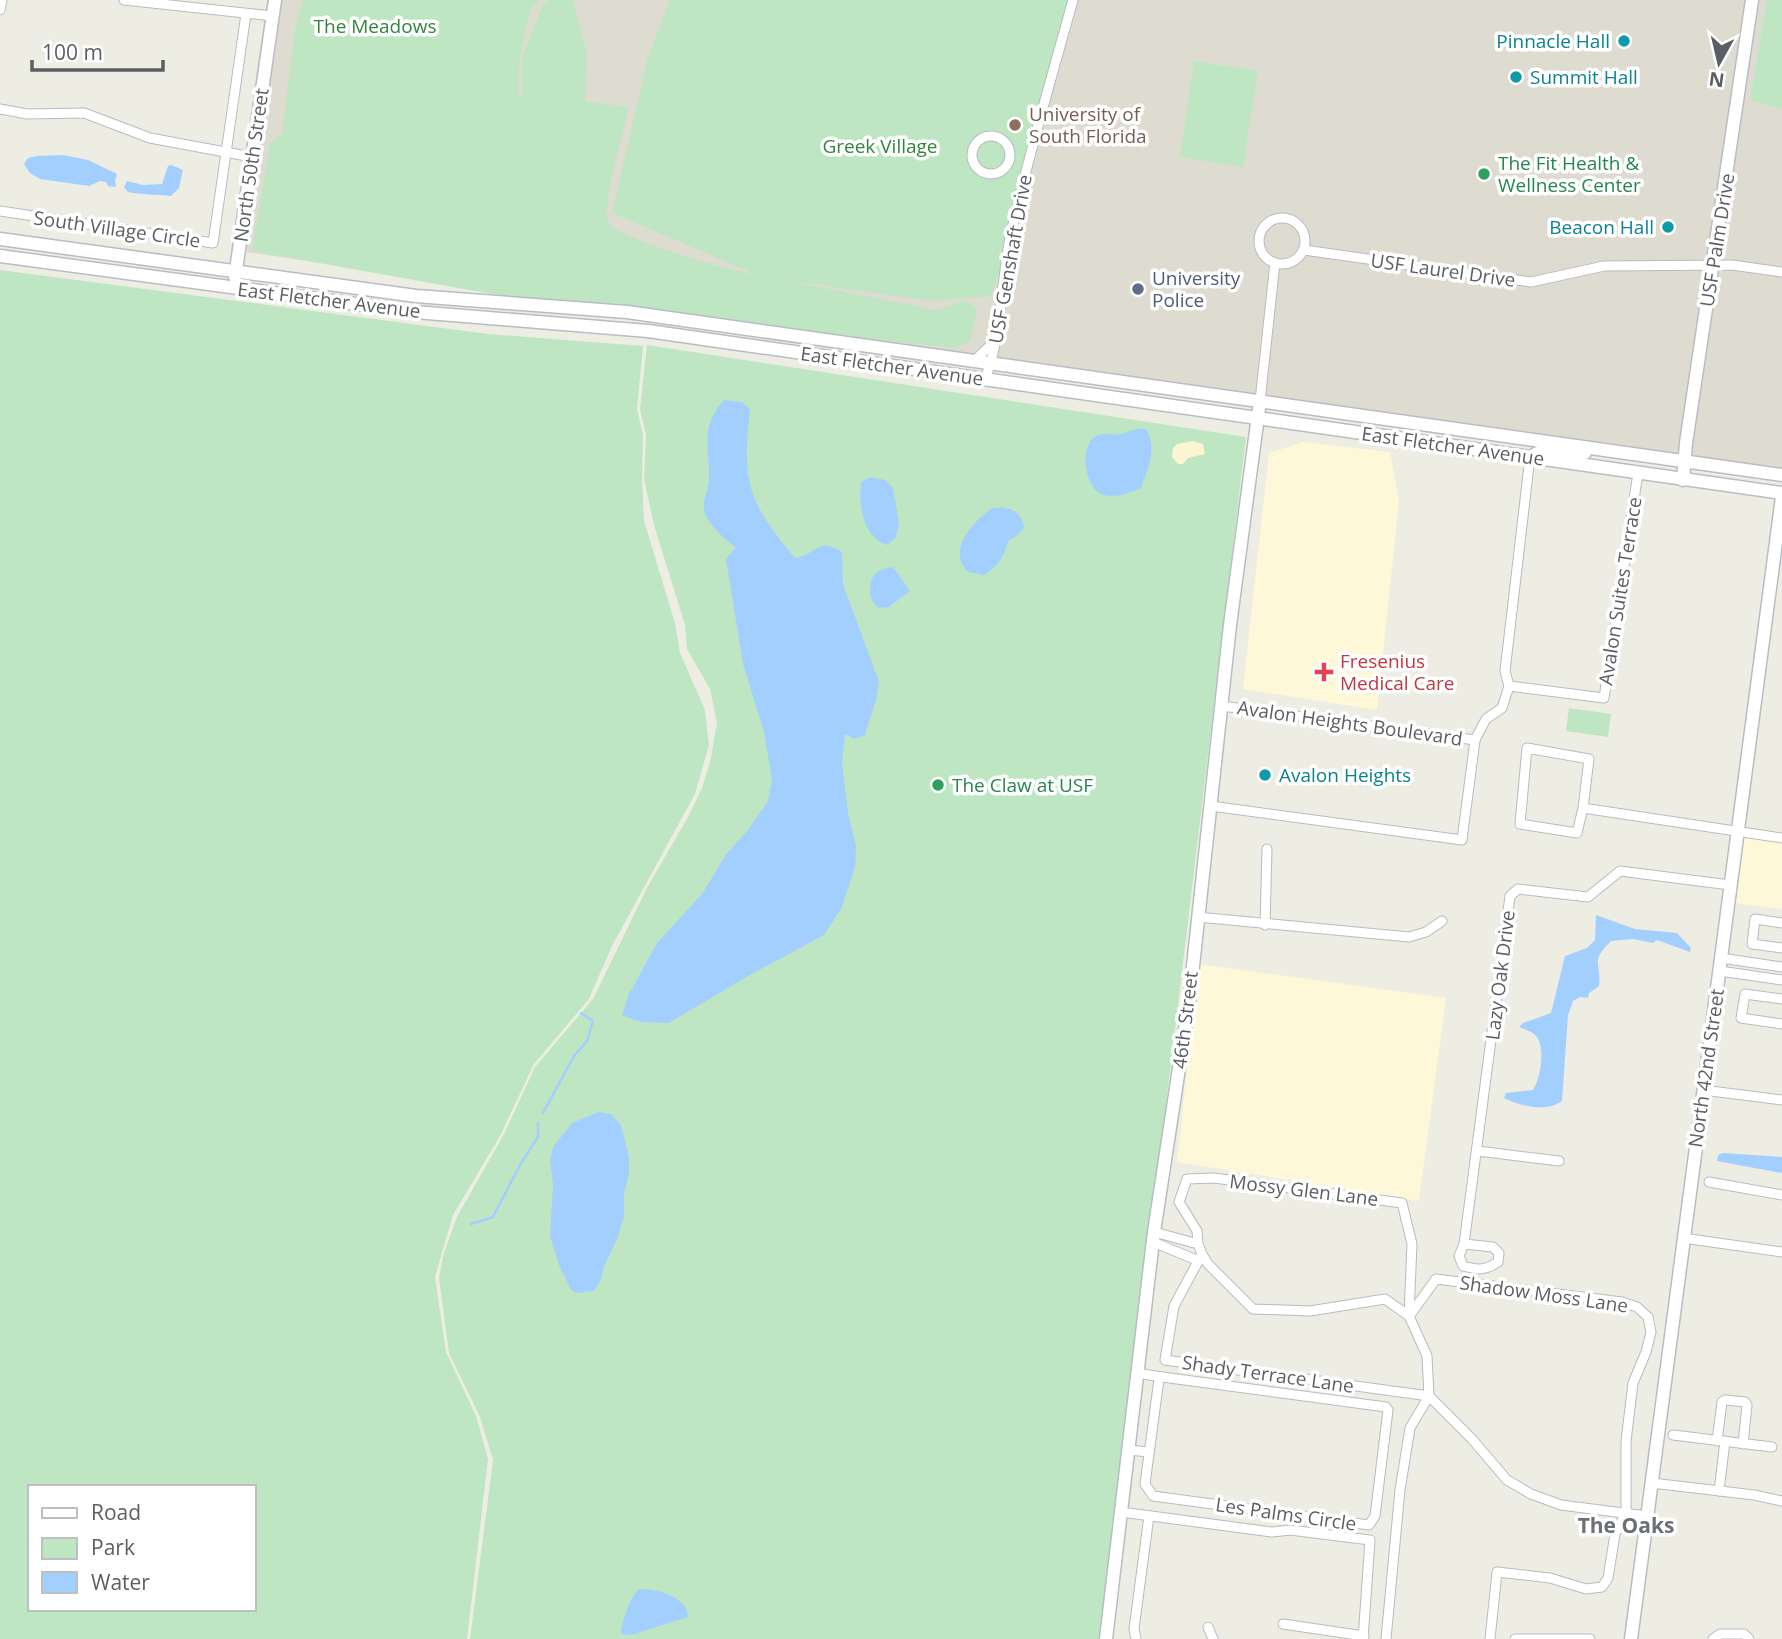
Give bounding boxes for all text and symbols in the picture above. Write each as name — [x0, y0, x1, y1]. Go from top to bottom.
park label: The Meadows — [314, 13, 436, 39]
scale bar — [32, 28, 163, 72]
place label: Pinnacle Hall — [1496, 28, 1610, 54]
north arrow — [1684, 28, 1754, 98]
marker: Pinnacle Hall — [1616, 33, 1632, 49]
text: 100 m — [42, 38, 103, 66]
place label: Summit Hall — [1530, 64, 1638, 90]
text: N — [1707, 66, 1726, 94]
marker: Summit Hall — [1508, 69, 1524, 85]
street label: North 50th Street — [227, 86, 275, 244]
place label: University of South Florida — [1029, 101, 1147, 149]
marker: University of South Florida — [1007, 117, 1023, 133]
park label: Greek Village — [822, 133, 938, 159]
place label: The Fit Health & Wellness Center — [1498, 150, 1641, 198]
marker: The Fit Health & Wellness Center — [1476, 166, 1492, 182]
street label: USF Palm Drive — [1694, 171, 1740, 309]
street label: USF Genshaft Drive — [982, 173, 1038, 345]
street label: South Village Circle — [32, 204, 202, 254]
place label: Beacon Hall — [1549, 214, 1654, 240]
marker: Beacon Hall — [1660, 219, 1676, 235]
street label: USF Laurel Drive — [1369, 247, 1517, 293]
place label: University Police — [1152, 265, 1241, 313]
street label: East Fletcher Avenue — [236, 276, 422, 324]
marker: University Police — [1130, 281, 1146, 297]
street label: East Fletcher Avenue — [799, 340, 985, 392]
street label: East Fletcher Avenue — [1360, 420, 1546, 472]
street label: Avalon Suites Terrace — [1592, 495, 1648, 687]
place label: Fresenius Medical Care — [1340, 648, 1455, 696]
marker: Fresenius Medical Care — [1314, 662, 1334, 682]
street label: Avalon Heights Boulevard — [1236, 694, 1464, 752]
place label: Avalon Heights — [1279, 762, 1411, 788]
marker: Avalon Heights — [1257, 767, 1273, 783]
place label: The Claw at USF — [952, 772, 1093, 798]
marker: The Claw at USF — [930, 777, 946, 793]
street label: Lazy Oak Drive — [1479, 909, 1521, 1041]
street label: 46th Street — [1166, 969, 1204, 1070]
street label: North 42nd Street — [1682, 987, 1730, 1149]
street label: Mossy Glen Lane — [1228, 1168, 1380, 1212]
street label: Shadow Moss Lane — [1458, 1269, 1630, 1319]
street label: Shady Terrace Lane — [1180, 1349, 1356, 1399]
legend — [28, 1485, 256, 1611]
street label: Les Palms Circle — [1214, 1491, 1358, 1537]
text: Road — [91, 1498, 141, 1526]
district label: The Oaks — [1578, 1511, 1674, 1539]
text: Park — [91, 1533, 135, 1561]
text: Water — [91, 1568, 150, 1596]

